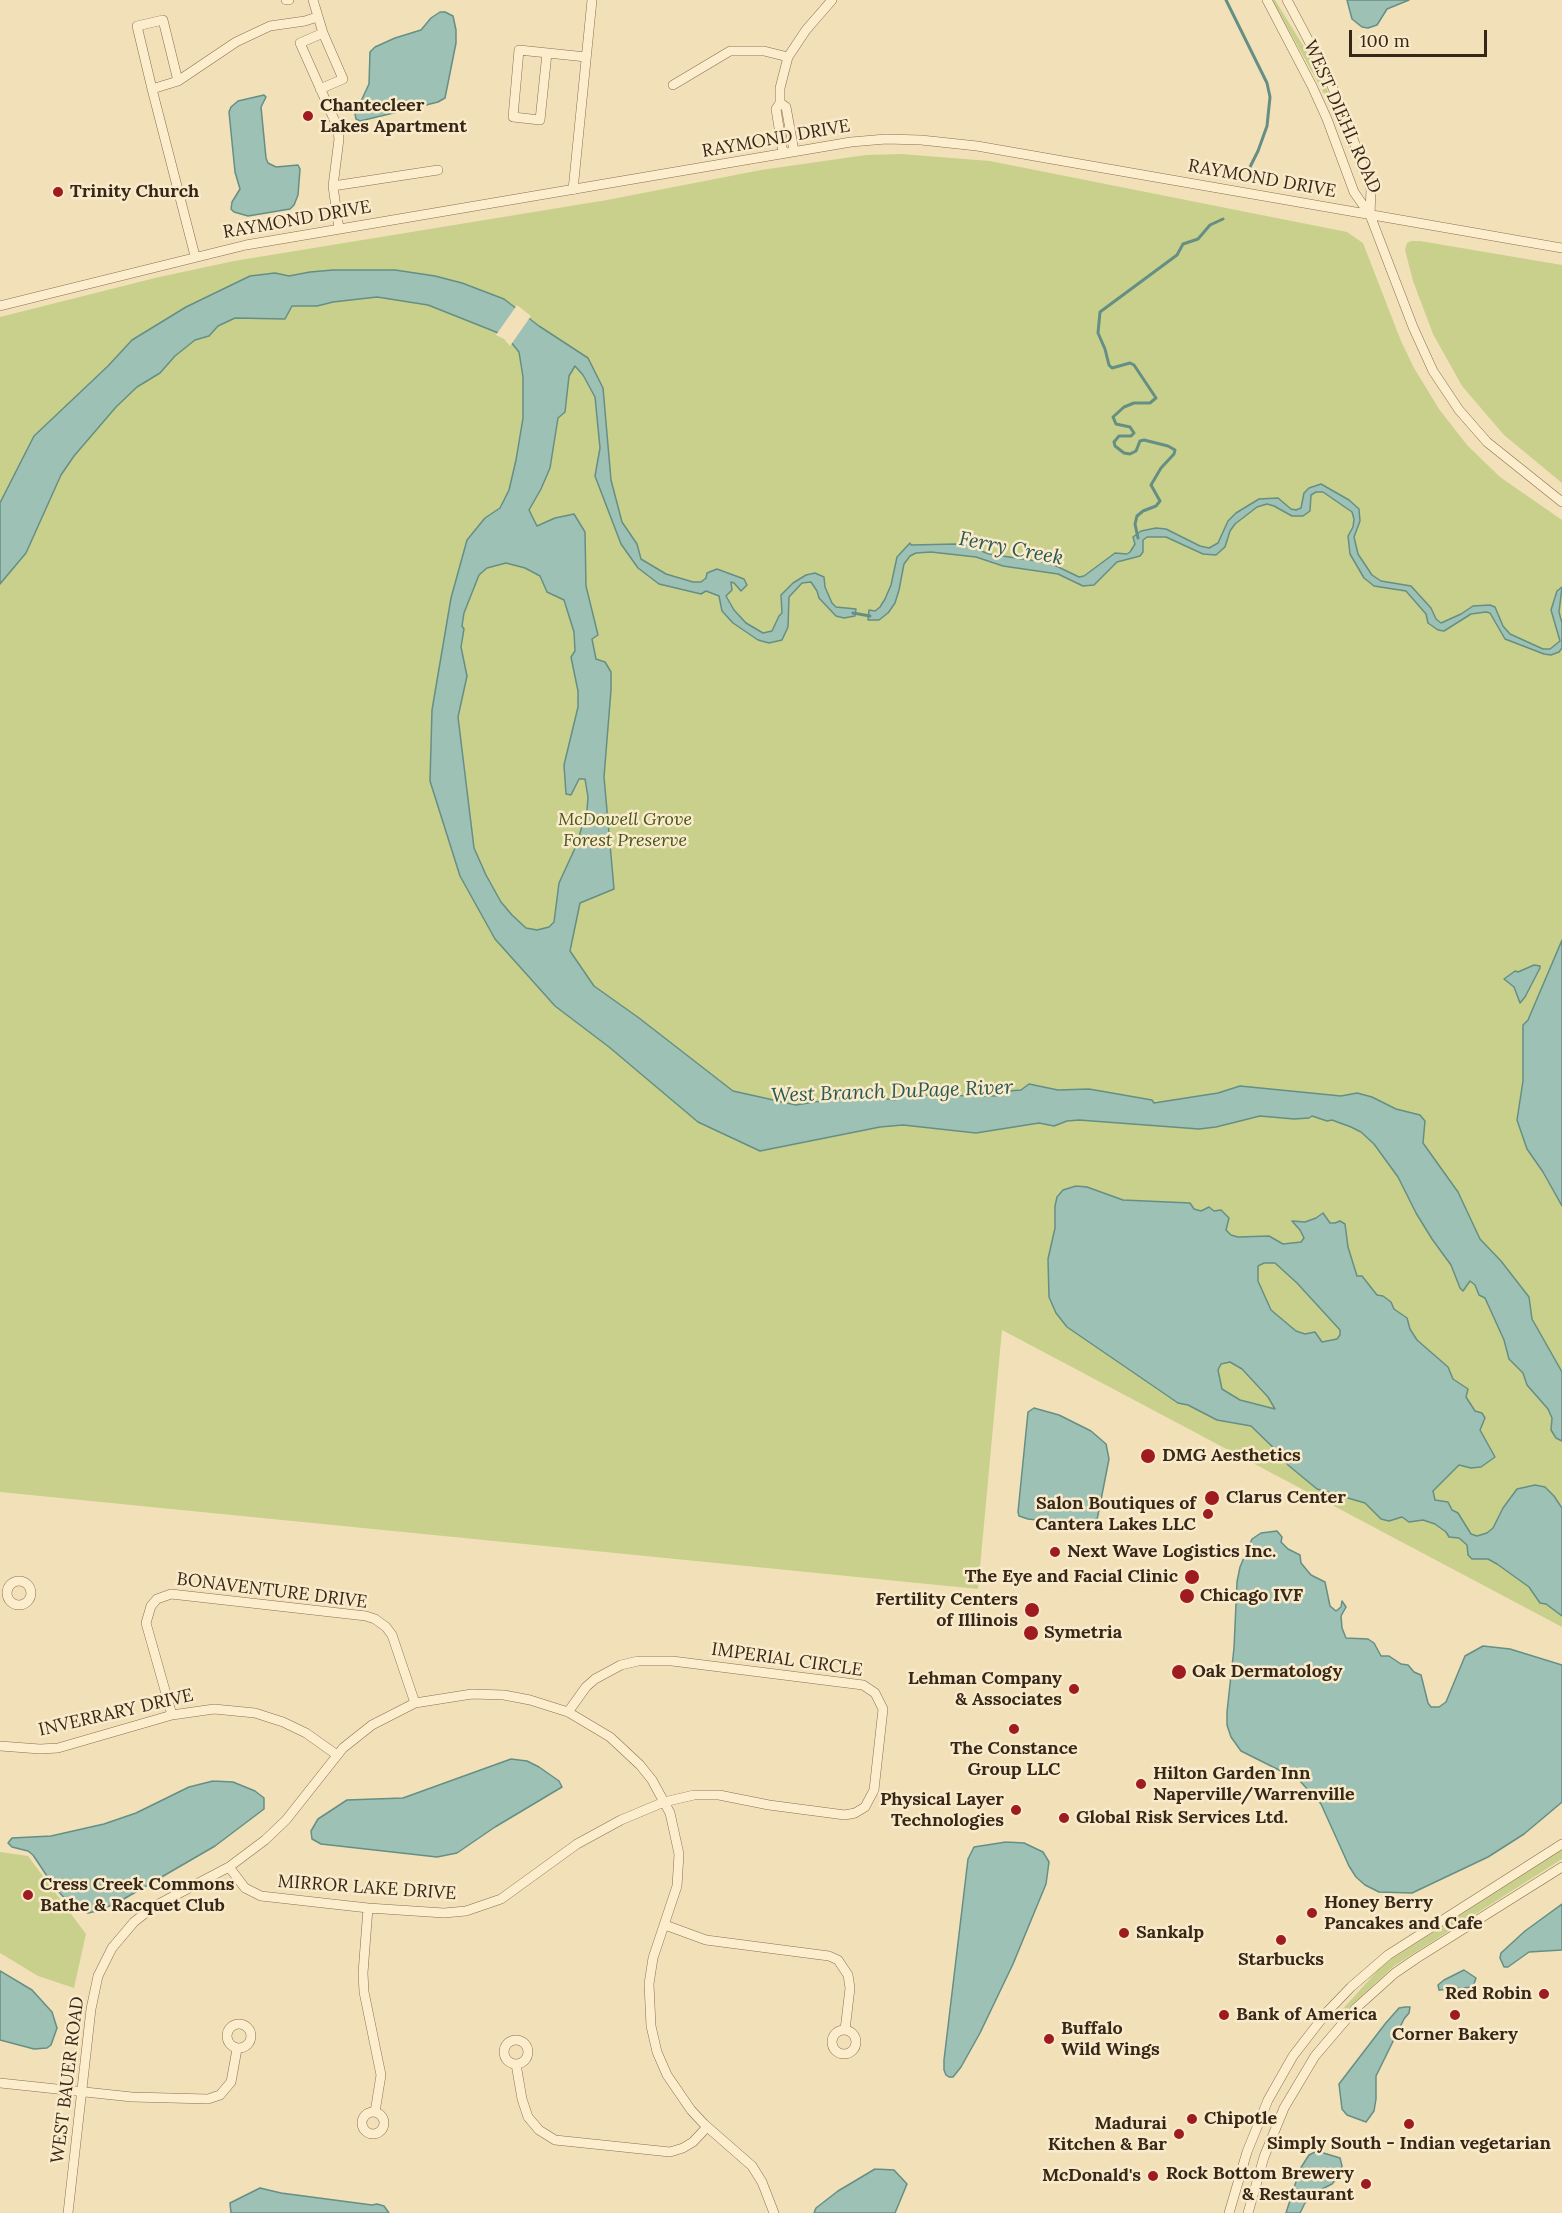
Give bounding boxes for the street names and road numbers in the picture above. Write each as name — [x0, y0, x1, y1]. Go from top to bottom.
street label: WEST DIEHL ROAD — [1299, 37, 1385, 197]
street label: RAYMOND DRIVE — [700, 115, 852, 163]
street label: RAYMOND DRIVE — [1186, 155, 1338, 203]
street label: RAYMOND DRIVE — [221, 196, 373, 244]
street label: BONAVENTURE DRIVE — [175, 1569, 369, 1613]
street label: IMPERIAL CIRCLE — [710, 1639, 864, 1681]
street label: INVERRARY DRIVE — [36, 1685, 196, 1741]
street label: MIRROR LAKE DRIVE — [277, 1871, 457, 1905]
street label: WEST BAUER ROAD — [47, 1995, 89, 2165]

